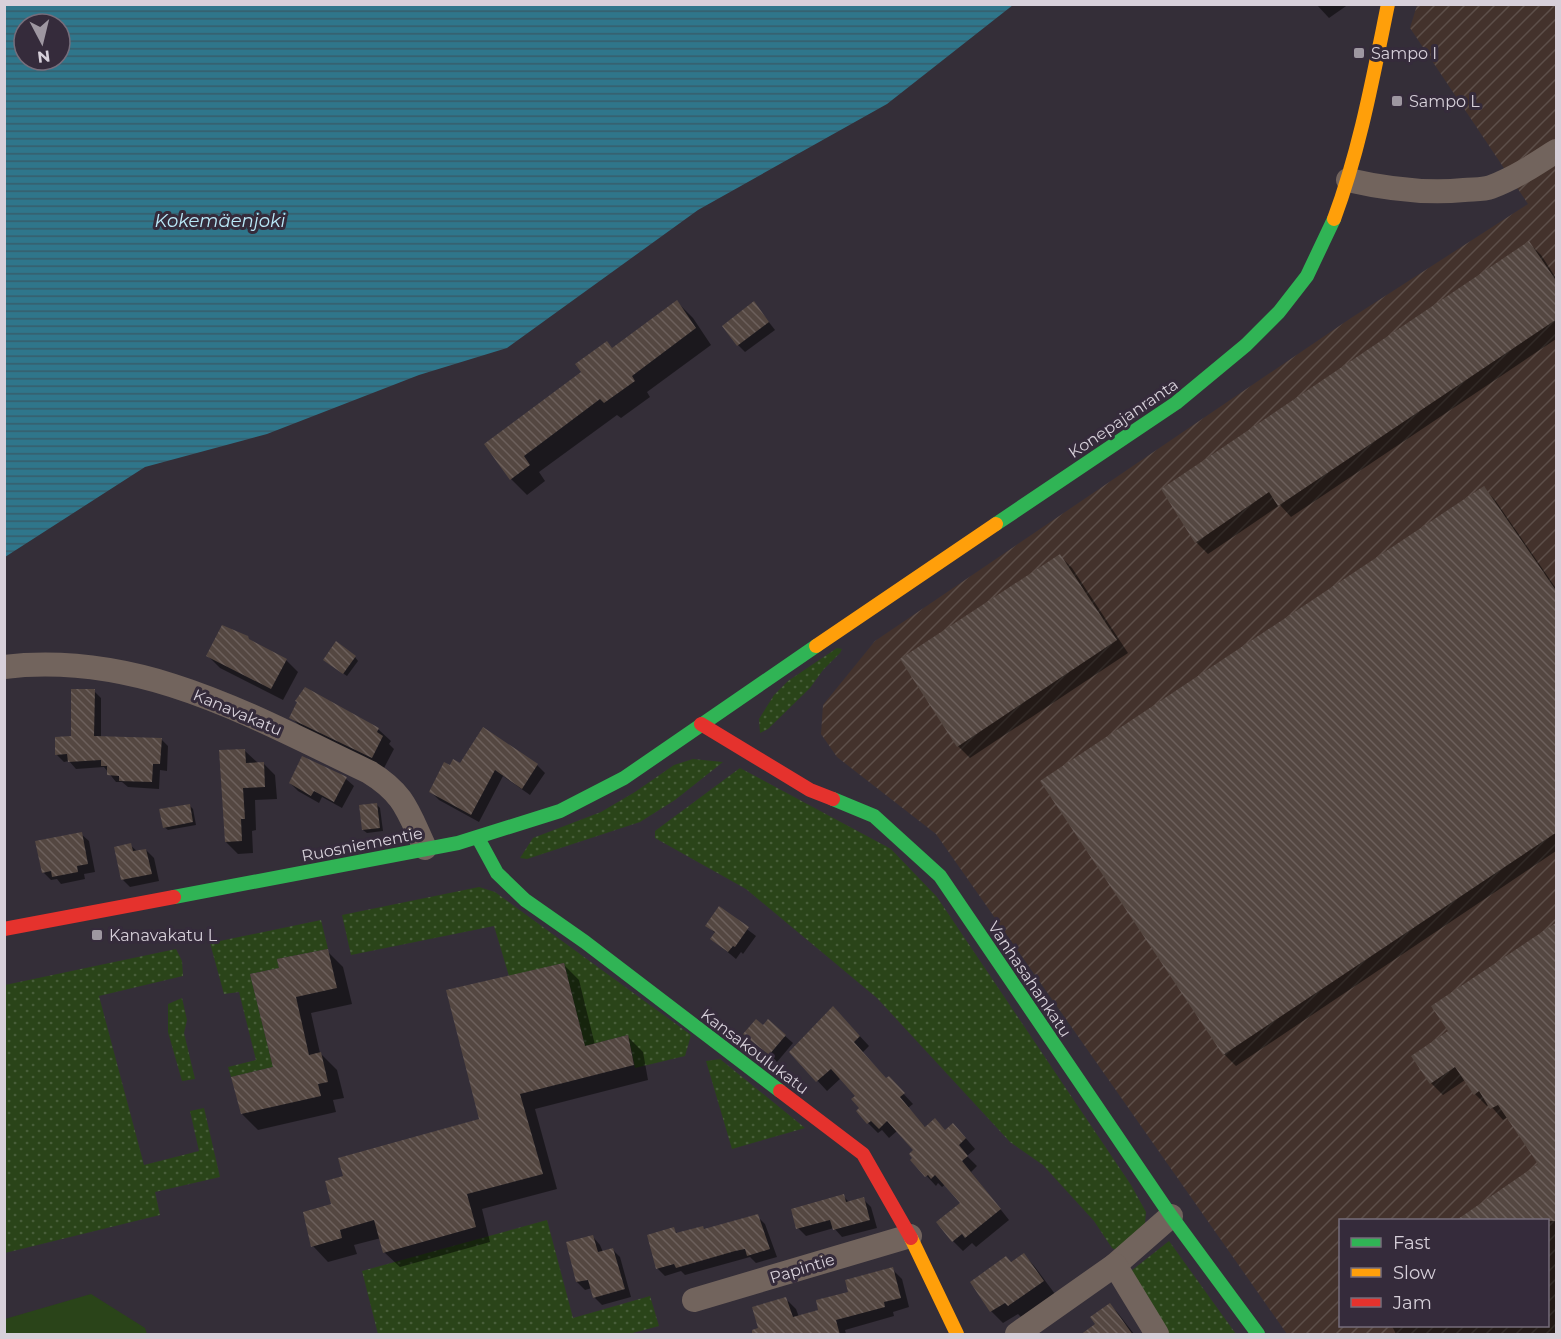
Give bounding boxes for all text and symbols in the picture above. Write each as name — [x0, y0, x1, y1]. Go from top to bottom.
north arrow — [12, 12, 72, 72]
place label: Sampo I — [1371, 44, 1437, 63]
text: N — [36, 46, 51, 67]
marker: Sampo I — [1352, 46, 1366, 60]
place label: Sampo L — [1409, 92, 1480, 111]
marker: Sampo L — [1390, 94, 1404, 108]
water label: Kokemäenjoki — [155, 210, 286, 232]
street label: Konepajanranta — [1065, 375, 1182, 462]
street label: Kanavakatu — [191, 685, 285, 740]
street label: Ruosniementie — [300, 823, 424, 866]
street label: Vanhasahankatu — [984, 918, 1075, 1041]
place label: Kanavakatu L — [109, 926, 218, 945]
marker: Kanavakatu L — [90, 928, 104, 942]
street label: Kansakoulukatu — [697, 1005, 812, 1098]
legend — [1339, 1219, 1549, 1327]
text: Fast — [1393, 1232, 1431, 1254]
street label: Papintie — [767, 1250, 837, 1287]
text: Slow — [1393, 1262, 1436, 1284]
text: Jam — [1392, 1292, 1432, 1314]

